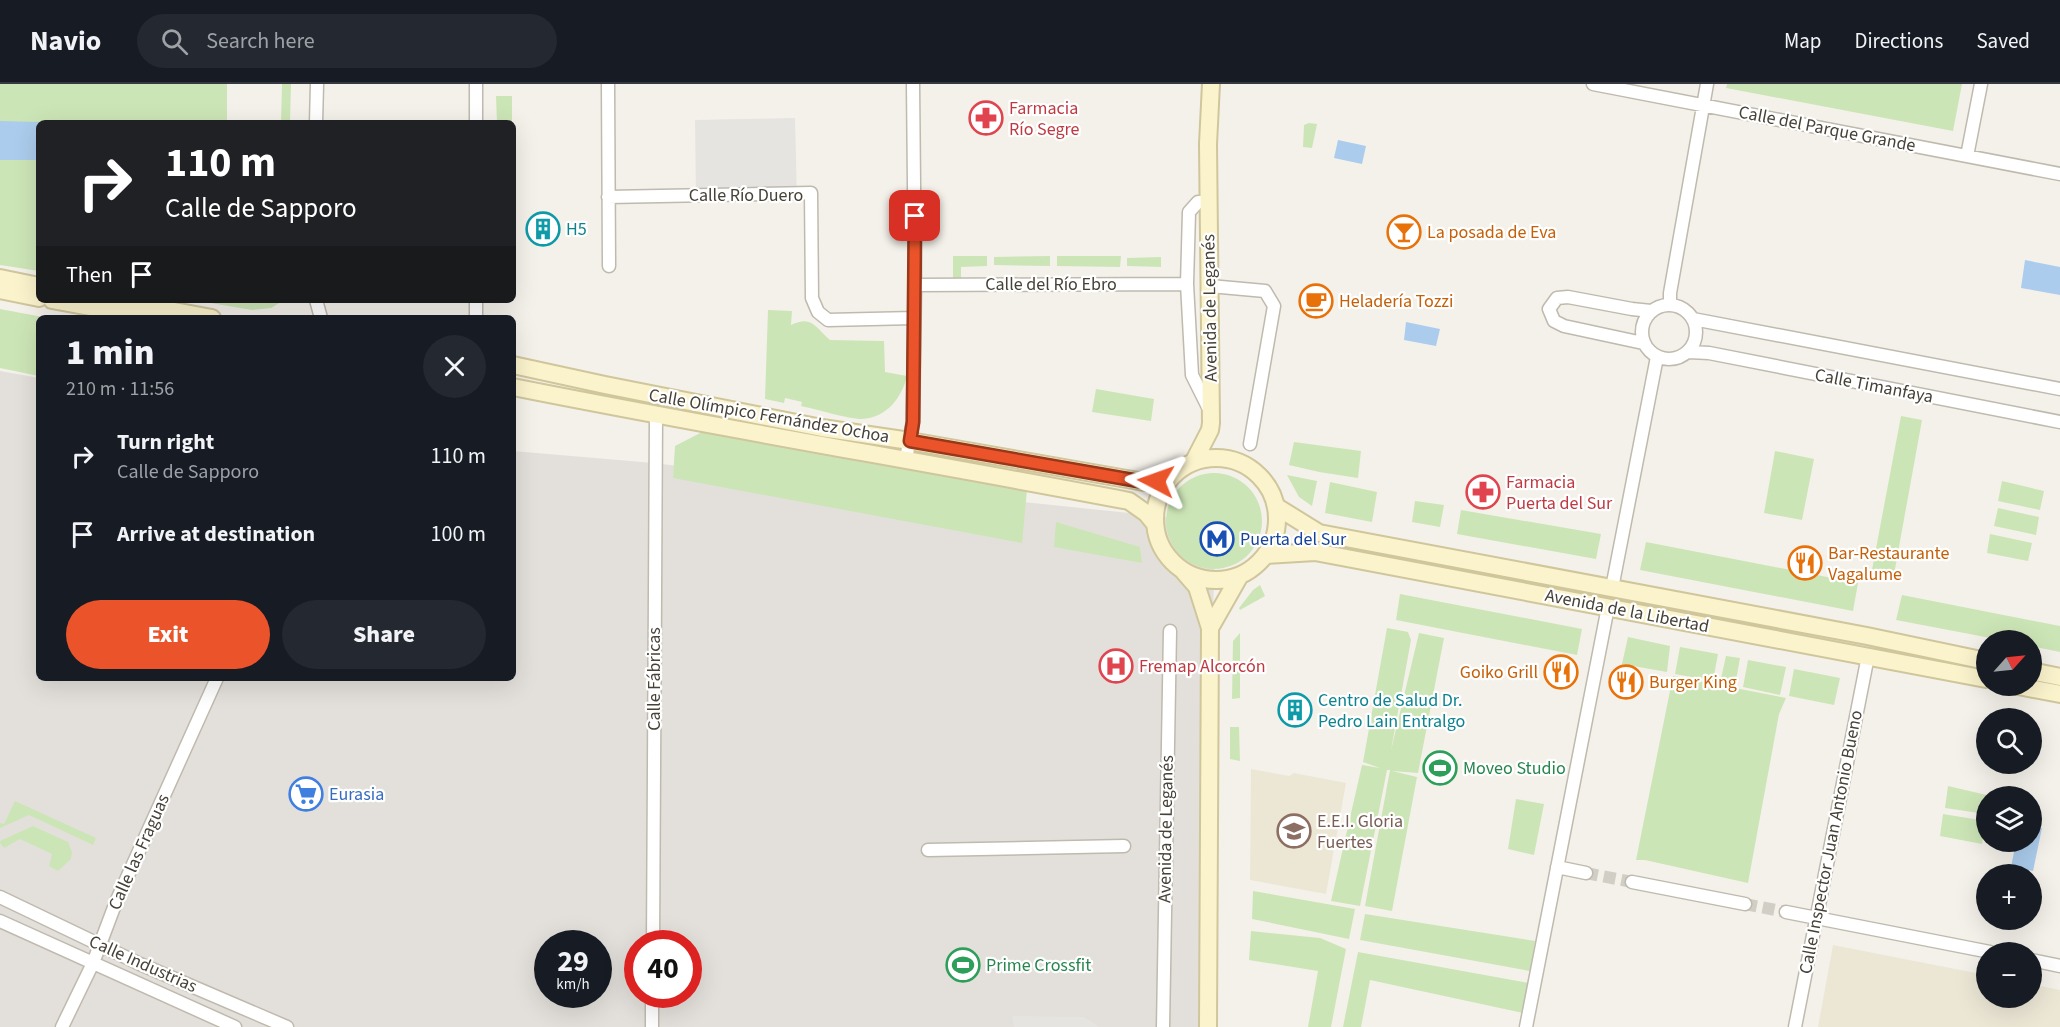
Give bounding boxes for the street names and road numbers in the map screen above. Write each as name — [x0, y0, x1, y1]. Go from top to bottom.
street label: Calle del Parque Grande — [1736, 100, 1918, 158]
street label: Calle Río Duero — [689, 183, 803, 208]
street label: Avenida de Leganés — [1196, 234, 1224, 382]
street label: Calle del Río Ebro — [985, 272, 1117, 297]
street label: Calle Timanfaya — [1813, 362, 1935, 410]
street label: Calle Olímpico Fernández Ochoa — [647, 383, 891, 449]
street label: Avenida de la Libertad — [1543, 583, 1711, 639]
street label: Calle Fábricas — [642, 627, 667, 731]
street label: Calle Inspector Juan Antonio Bueno — [1793, 708, 1869, 976]
street label: Avenida de Leganés — [1152, 755, 1180, 903]
street label: Calle las Fraguas — [102, 790, 176, 914]
street label: Calle Industrias — [85, 929, 201, 999]

